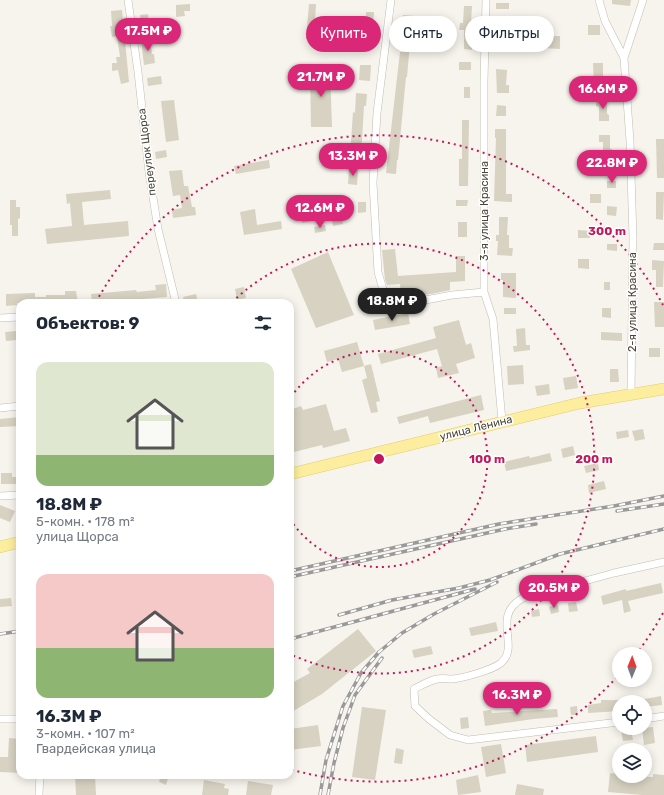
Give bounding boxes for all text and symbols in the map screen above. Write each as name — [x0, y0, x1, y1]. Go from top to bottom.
chip: Купить — [306, 16, 381, 52]
chip: Снять — [389, 16, 457, 52]
chip: Фильтры — [465, 16, 554, 52]
pin: 17.5M ₽ — [111, 18, 185, 52]
text: 17.5M ₽ — [124, 23, 172, 38]
pin: 21.7M ₽ — [284, 64, 358, 98]
text: 21.7M ₽ — [297, 69, 345, 84]
pin: 16.6M ₽ — [566, 76, 640, 110]
text: 16.6M ₽ — [578, 81, 628, 96]
street label: переулок Щорса — [135, 108, 159, 196]
pin: 13.3M ₽ — [316, 143, 390, 177]
text: 13.3M ₽ — [328, 148, 378, 163]
pin: 22.8M ₽ — [575, 150, 649, 184]
text: 22.8M ₽ — [586, 155, 638, 170]
street label: 3-я улица Красина — [478, 161, 491, 261]
pin: 12.6M ₽ — [283, 195, 357, 229]
text: 12.6M ₽ — [295, 200, 345, 215]
text: 300 m — [588, 224, 626, 238]
street label: 2-я улица Красина — [626, 252, 639, 352]
pin: 18.8M ₽ — [355, 288, 429, 322]
text: 18.8M ₽ — [367, 293, 417, 308]
icon: filters — [252, 312, 274, 334]
text: Объектов: 9 — [36, 313, 139, 333]
icon: home — [119, 388, 191, 460]
street label: улица Ленина — [438, 413, 514, 443]
centre of rings — [372, 452, 386, 466]
text: 100 m — [469, 452, 505, 466]
text: 200 m — [575, 452, 613, 466]
text: 18.8M ₽ — [36, 494, 102, 514]
text: 5-комн. · 178 m² — [36, 514, 135, 529]
text: улица Щорса — [36, 529, 119, 544]
pin: 20.5M ₽ — [517, 575, 591, 609]
text: 20.5M ₽ — [528, 580, 580, 595]
icon: home — [119, 600, 191, 672]
north arrow — [612, 647, 652, 687]
map controls — [612, 647, 652, 783]
pin: 16.3M ₽ — [480, 682, 554, 716]
text: 16.3M ₽ — [492, 687, 542, 702]
button: locate — [612, 695, 652, 735]
text: 16.3M ₽ — [36, 706, 102, 726]
text: 3-комн. · 107 m² — [36, 726, 135, 741]
text: Гвардейская улица — [36, 741, 156, 756]
button: layers — [612, 743, 652, 783]

